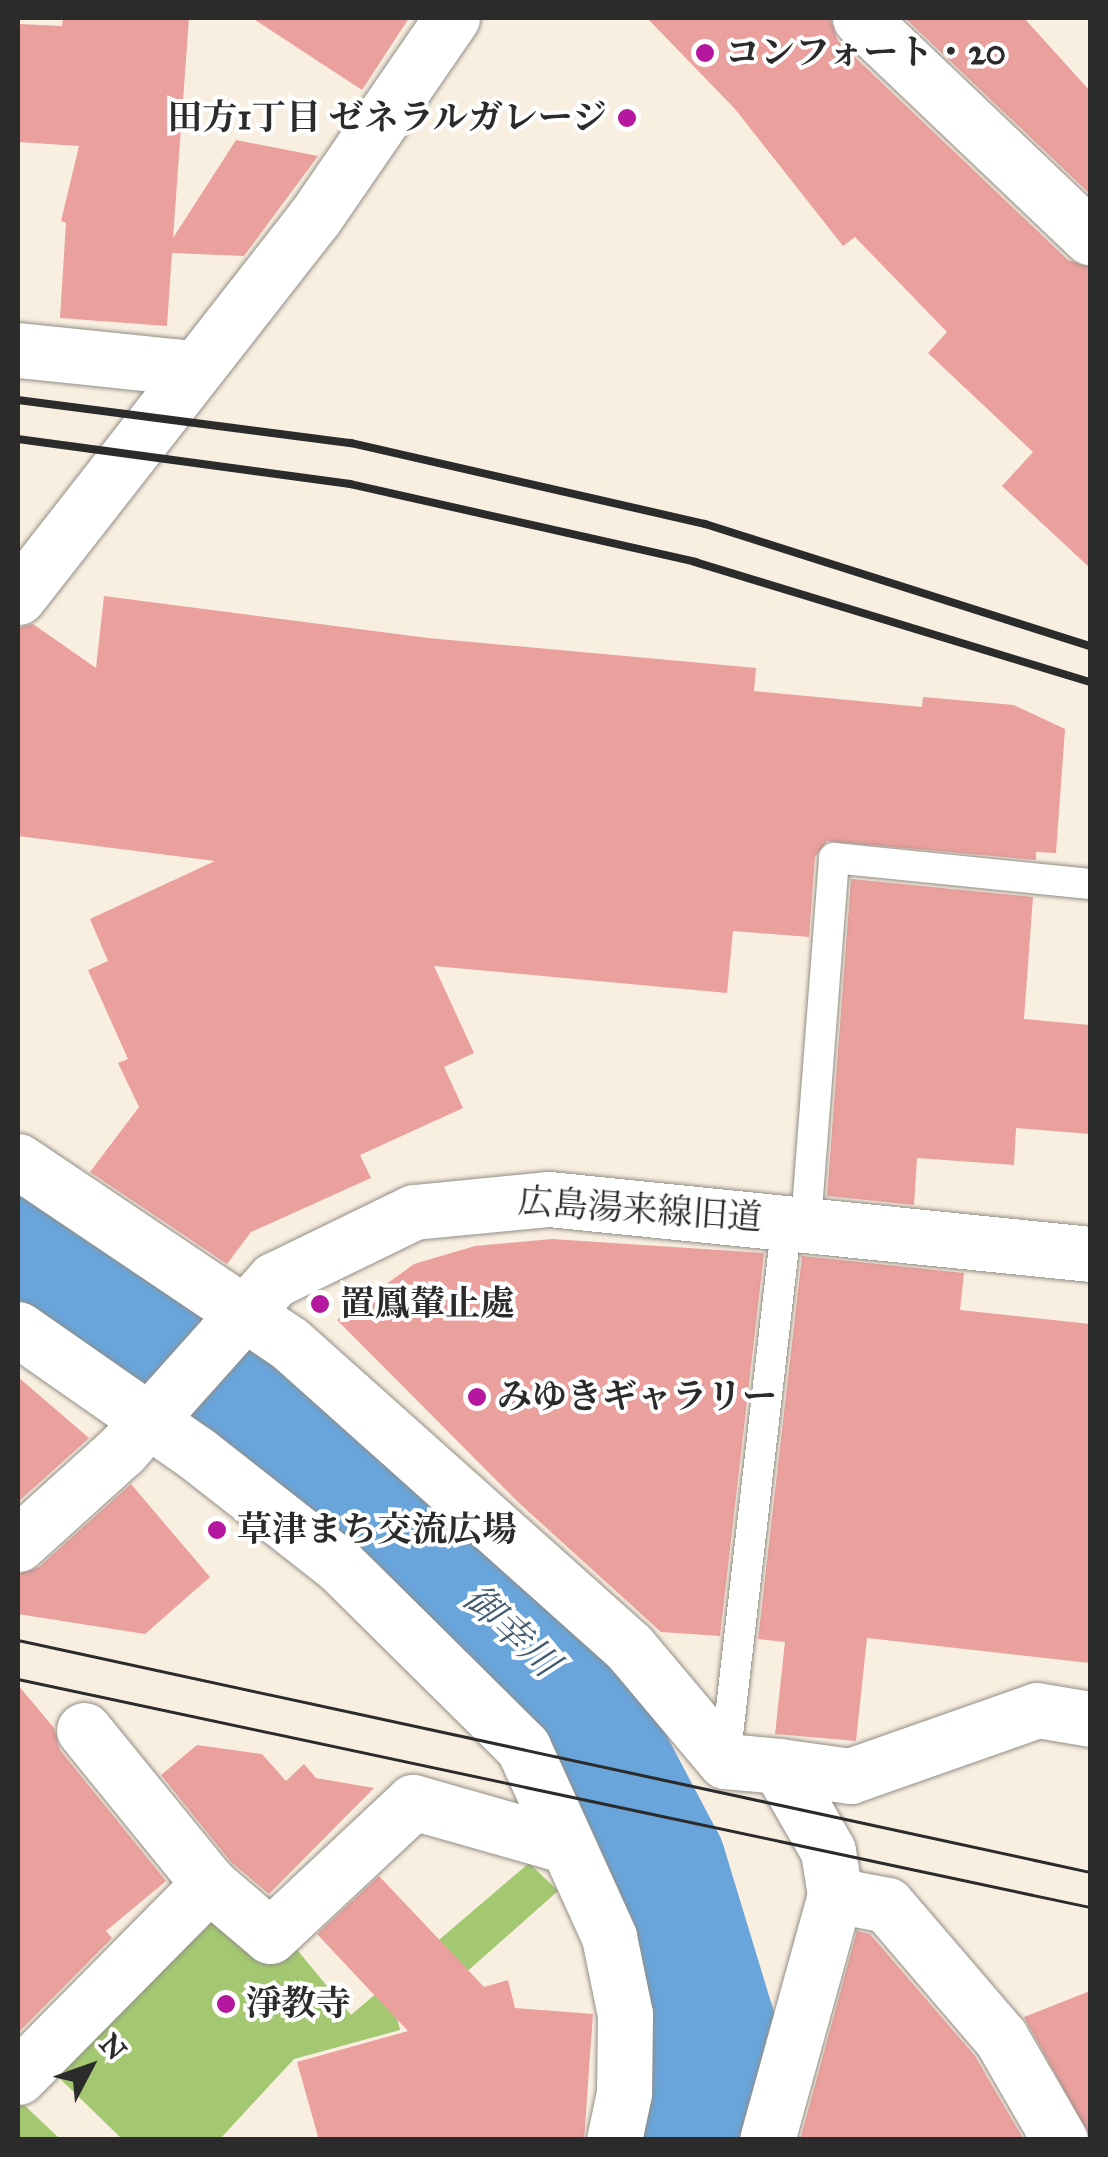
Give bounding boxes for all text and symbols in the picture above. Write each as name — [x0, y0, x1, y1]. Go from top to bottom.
place label: コンフォート・20 — [725, 32, 1008, 74]
marker: コンフォート・20 — [694, 42, 716, 64]
place label: 田方1丁目 ゼネラルガレージ — [166, 97, 607, 139]
marker: 田方1丁目 ゼネラルガレージ — [616, 107, 638, 129]
street label: 広島湯来線旧道 — [516, 1181, 764, 1239]
place label: 置鳳輦止處 — [340, 1283, 515, 1325]
marker: 置鳳輦止處 — [309, 1293, 331, 1315]
place label: みゆきギャラリー — [497, 1376, 777, 1418]
marker: みゆきギャラリー — [466, 1386, 488, 1408]
place label: 草津まち交流広場 — [237, 1509, 517, 1551]
marker: 草津まち交流広場 — [206, 1519, 228, 1541]
water label: 御幸川 — [454, 1575, 568, 1687]
place label: 淨教寺 — [246, 1983, 351, 2025]
marker: 淨教寺 — [215, 1993, 237, 2015]
north arrow — [40, 2017, 140, 2117]
text: N — [92, 2027, 134, 2067]

